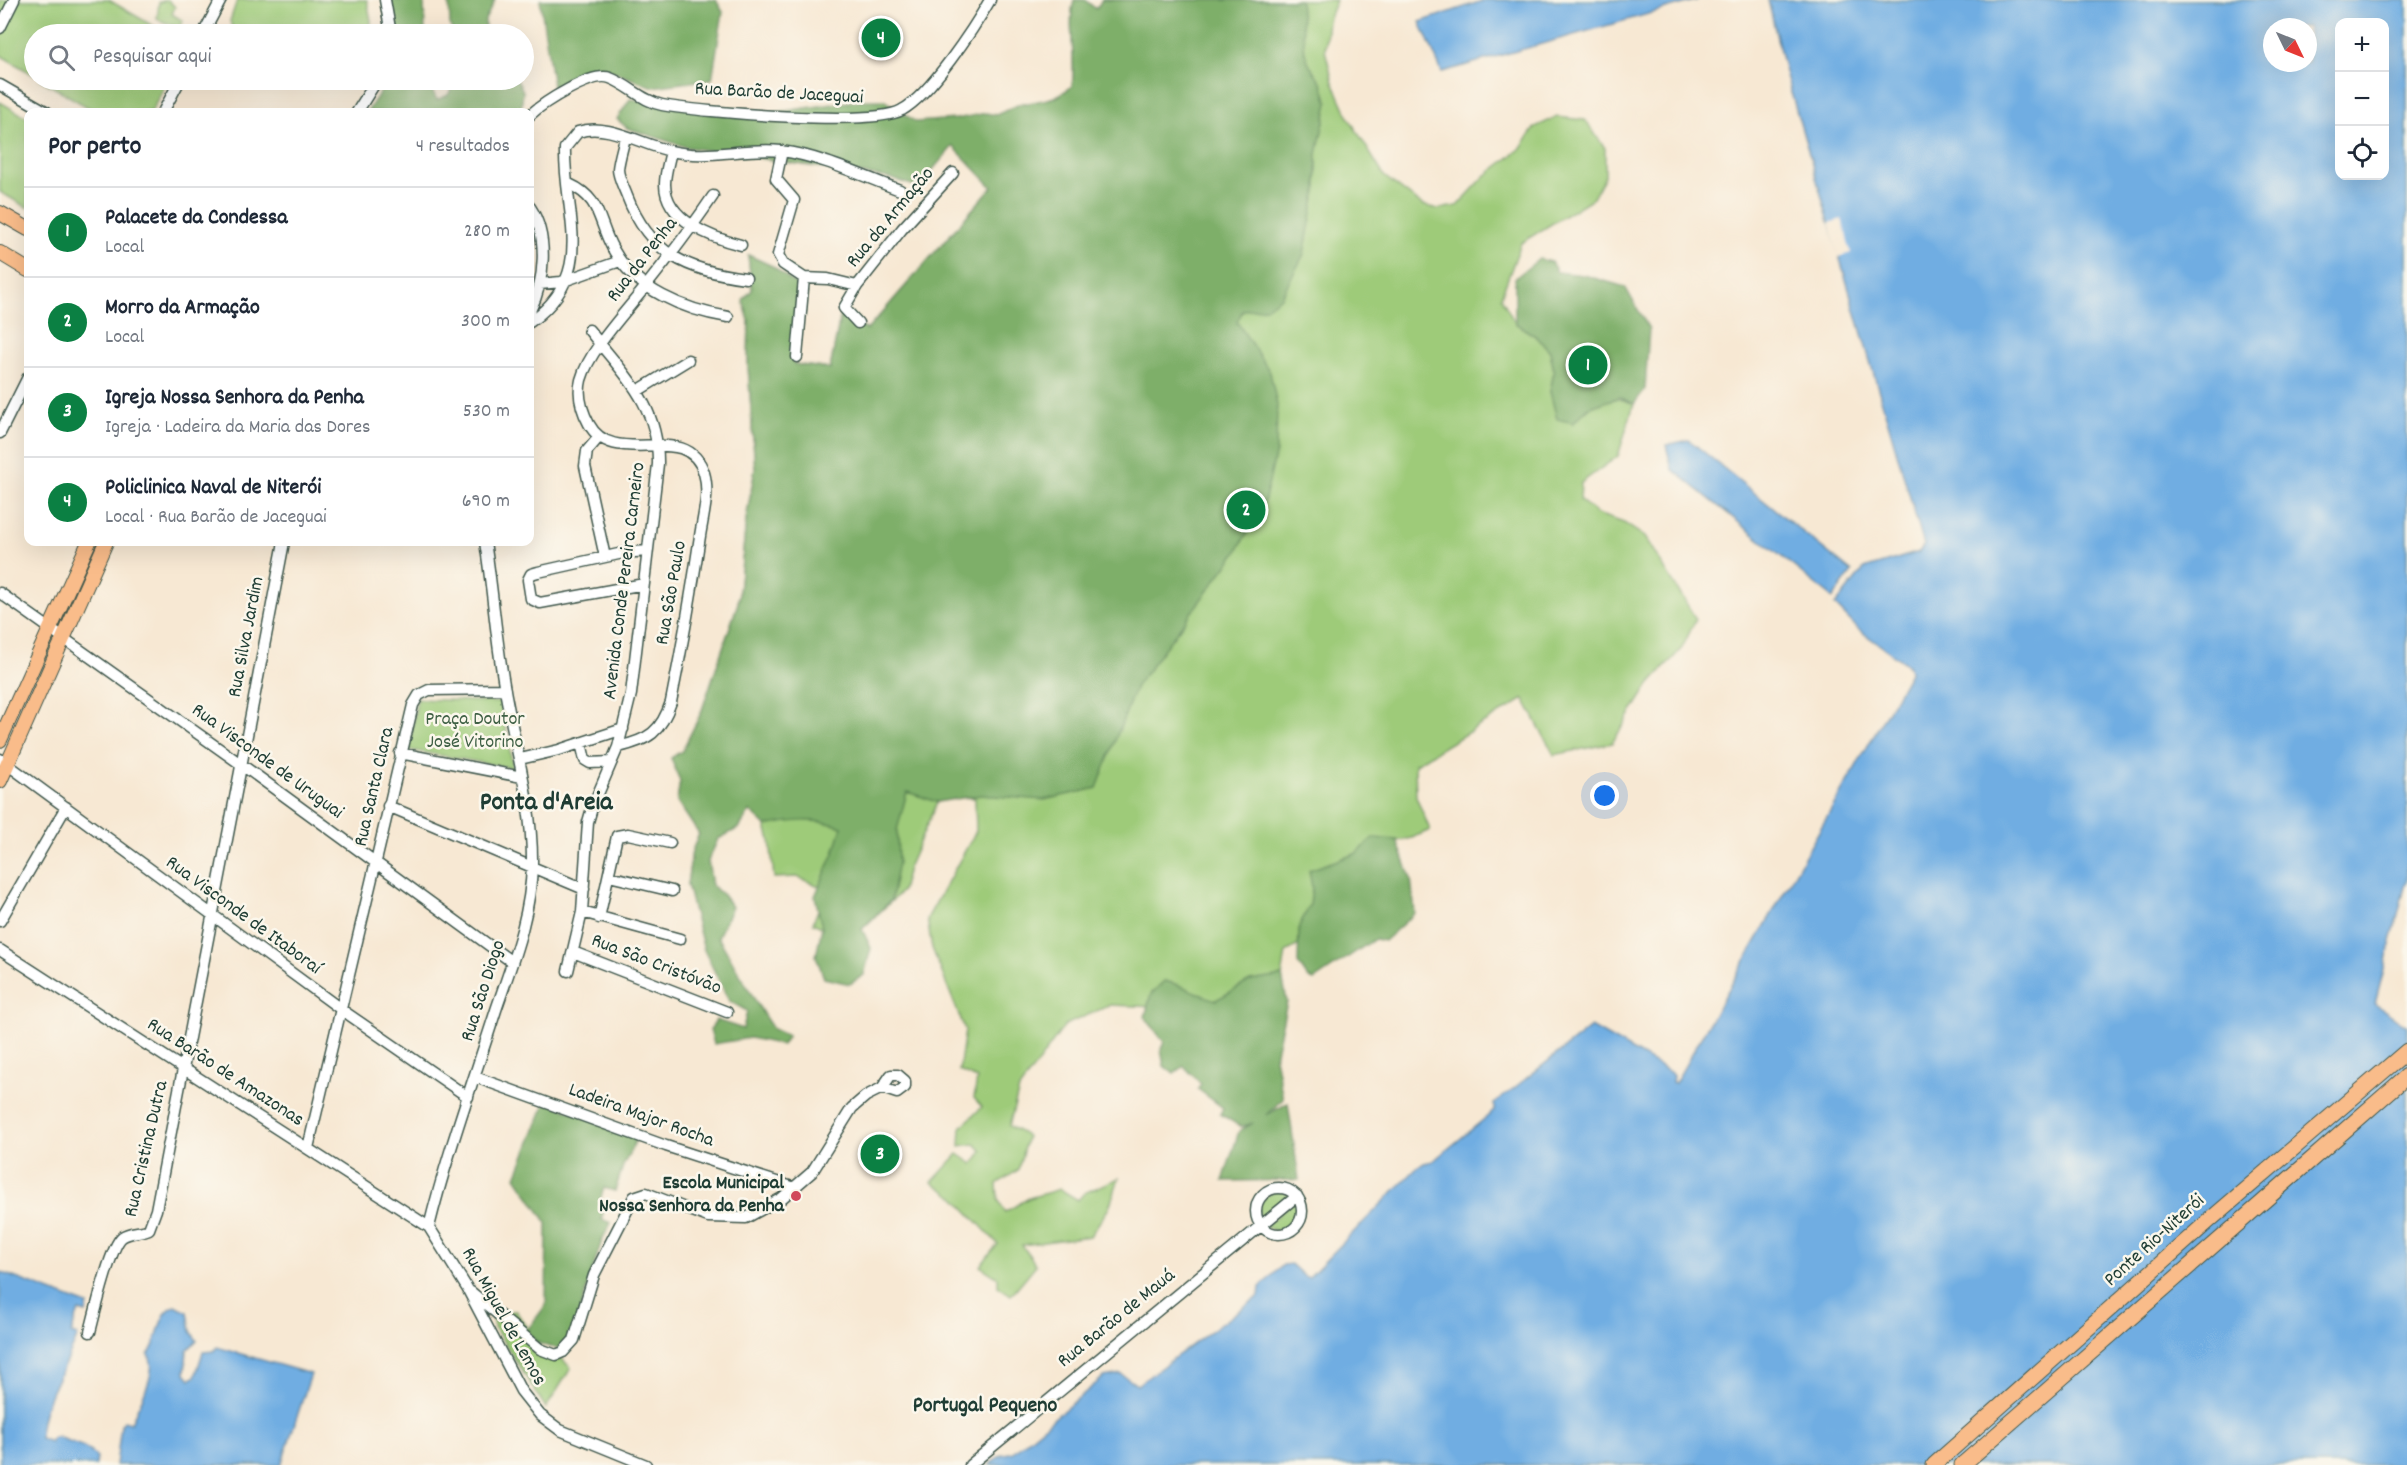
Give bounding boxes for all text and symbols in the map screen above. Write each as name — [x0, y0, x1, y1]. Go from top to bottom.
pin: 4 — [862, 15, 900, 60]
north arrow — [2263, 18, 2317, 72]
map controls — [2335, 18, 2389, 180]
button: + — [2335, 18, 2389, 72]
search box — [24, 24, 534, 90]
icon: search — [45, 41, 78, 74]
text: Pesquisar aqui — [93, 42, 212, 73]
button: − — [2335, 72, 2389, 126]
street label: Rua Barão de Jaceguai — [694, 76, 864, 112]
button: locate — [2335, 126, 2389, 180]
text: Por perto — [48, 129, 141, 166]
text: 4 resultados — [416, 133, 510, 161]
street label: Rua da Armação — [840, 161, 942, 275]
text: Palacete da Condessa — [105, 203, 288, 234]
street label: Rua da Penha — [601, 211, 686, 309]
text: 1 — [65, 218, 70, 246]
text: 280 m — [464, 218, 510, 246]
text: Local — [105, 234, 144, 262]
text: Morro da Armação — [105, 293, 260, 324]
text: 2 — [63, 308, 72, 336]
text: 300 m — [461, 308, 510, 336]
text: Local — [105, 324, 144, 352]
pin: 1 — [1568, 342, 1608, 388]
text: Igreja Nossa Senhora da Penha — [105, 383, 364, 414]
text: 3 — [63, 398, 72, 426]
text: 530 m — [463, 398, 510, 426]
text: Igreja · Ladeira da Maria das Dores — [105, 414, 370, 442]
street label: Avenida Conde Pereira Carneiro — [597, 461, 653, 701]
text: Policlinica Naval de Niterói — [105, 473, 321, 504]
text: 4 — [63, 488, 72, 516]
text: 690 m — [462, 488, 510, 516]
pin: 2 — [1226, 488, 1266, 532]
text: Local · Rua Barão de Jaceguai — [105, 504, 327, 532]
street label: Rua São Paulo — [649, 539, 695, 647]
street label: Rua Silva Jardim — [222, 574, 272, 700]
street label: Rua Visconde de Uruguai — [185, 697, 349, 827]
park label: Praça Doutor José Vitorino — [425, 706, 525, 757]
street label: Rua Santa Clara — [348, 724, 402, 850]
your location — [1590, 781, 1619, 810]
district label: Ponta d'Areia — [480, 785, 613, 822]
street label: Rua Visconde de Itaboraí — [159, 850, 328, 983]
street label: Rua São Cristóvão — [587, 927, 725, 1003]
street label: Rua São Diogo — [454, 937, 514, 1045]
street label: Rua Barão de Amazonas — [141, 1012, 309, 1134]
street label: Rua Cristina Dutra — [118, 1077, 176, 1220]
street label: Ladeira Major Rocha — [564, 1077, 718, 1156]
pin: 3 — [860, 1132, 900, 1176]
place label: Escola Municipal Nossa Senhora da Penha — [599, 1170, 785, 1221]
street label: Ponte Rio-Niterói — [2099, 1188, 2212, 1294]
marker: Escola Municipal Nossa Senhora da Penha — [789, 1189, 803, 1203]
street label: Rua Miguel de Lemos — [453, 1243, 553, 1391]
street label: Rua Barão de Mauá — [1052, 1263, 1182, 1375]
district label: Portugal Pequeno — [913, 1391, 1057, 1422]

